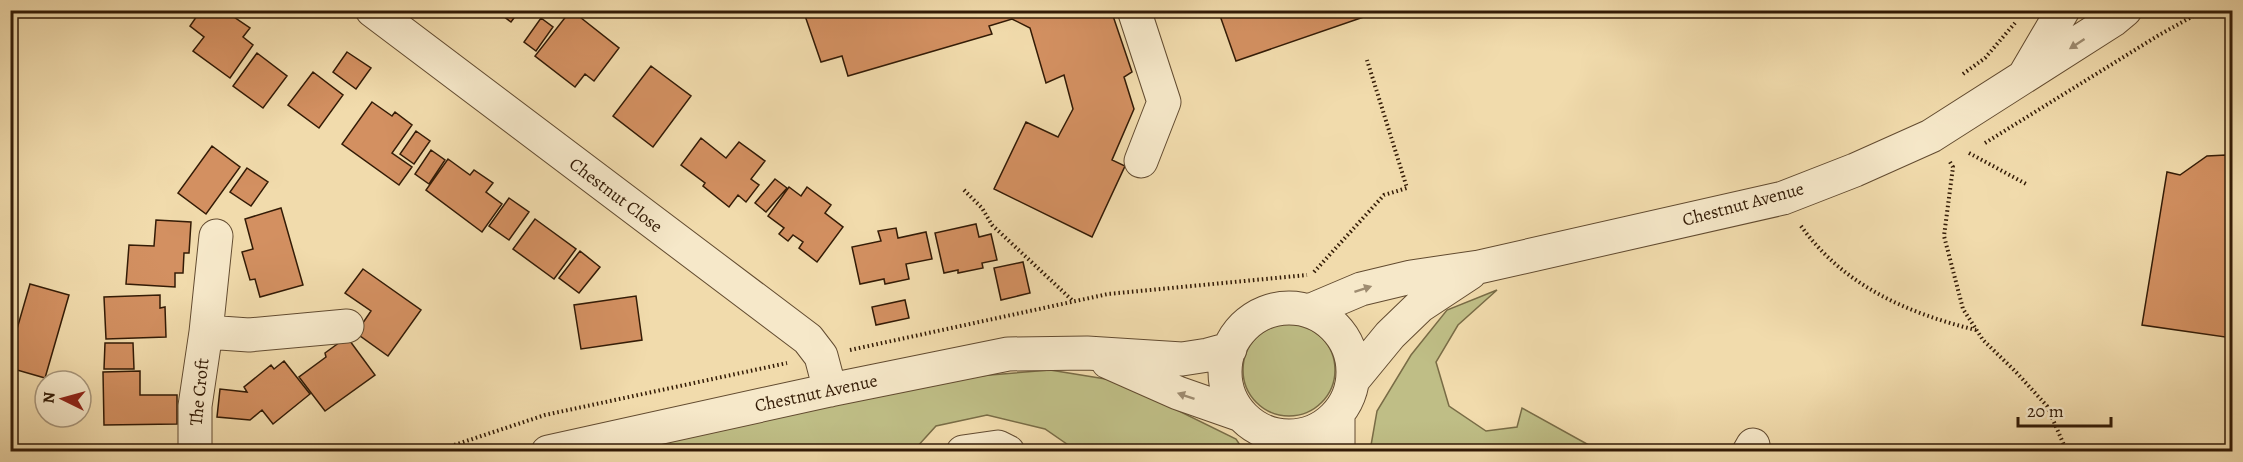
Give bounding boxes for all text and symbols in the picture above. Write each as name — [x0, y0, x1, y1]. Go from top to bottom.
one-way arrow — [2069, 38, 2085, 50]
street label: Chestnut Close — [564, 152, 668, 238]
street label: Chestnut Avenue — [1680, 176, 1806, 232]
one-way arrow — [1354, 284, 1372, 294]
street label: The Croft — [184, 357, 214, 427]
street label: Chestnut Avenue — [752, 368, 880, 418]
north arrow — [33, 369, 93, 429]
one-way arrow — [1177, 390, 1195, 400]
scale bar — [2018, 390, 2111, 428]
text: N — [38, 391, 61, 405]
text: 20 m — [2027, 399, 2064, 423]

